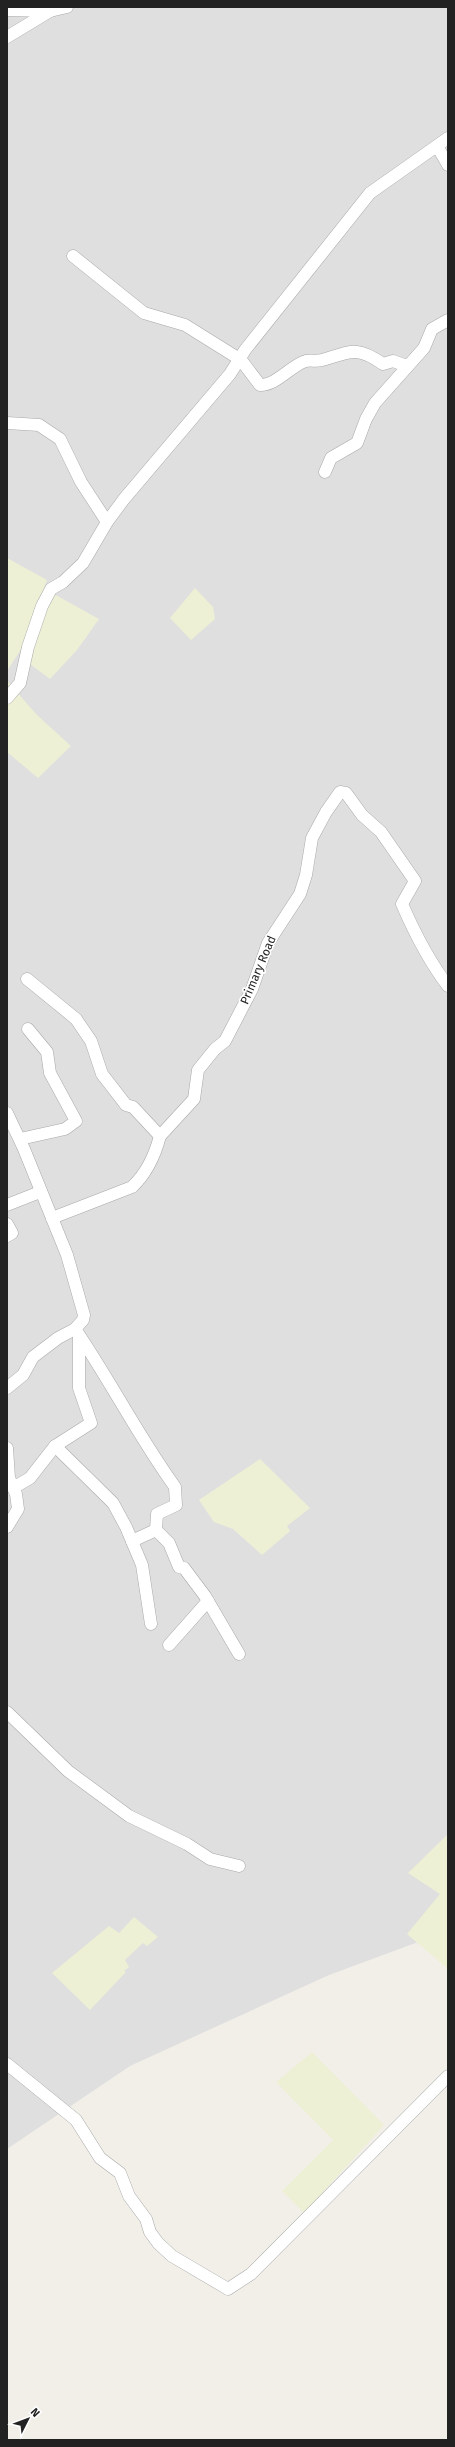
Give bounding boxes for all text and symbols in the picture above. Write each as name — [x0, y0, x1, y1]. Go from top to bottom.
street label: Primary Road — [237, 934, 279, 1006]
north arrow — [8, 2399, 48, 2439]
text: N — [28, 2406, 42, 2420]

